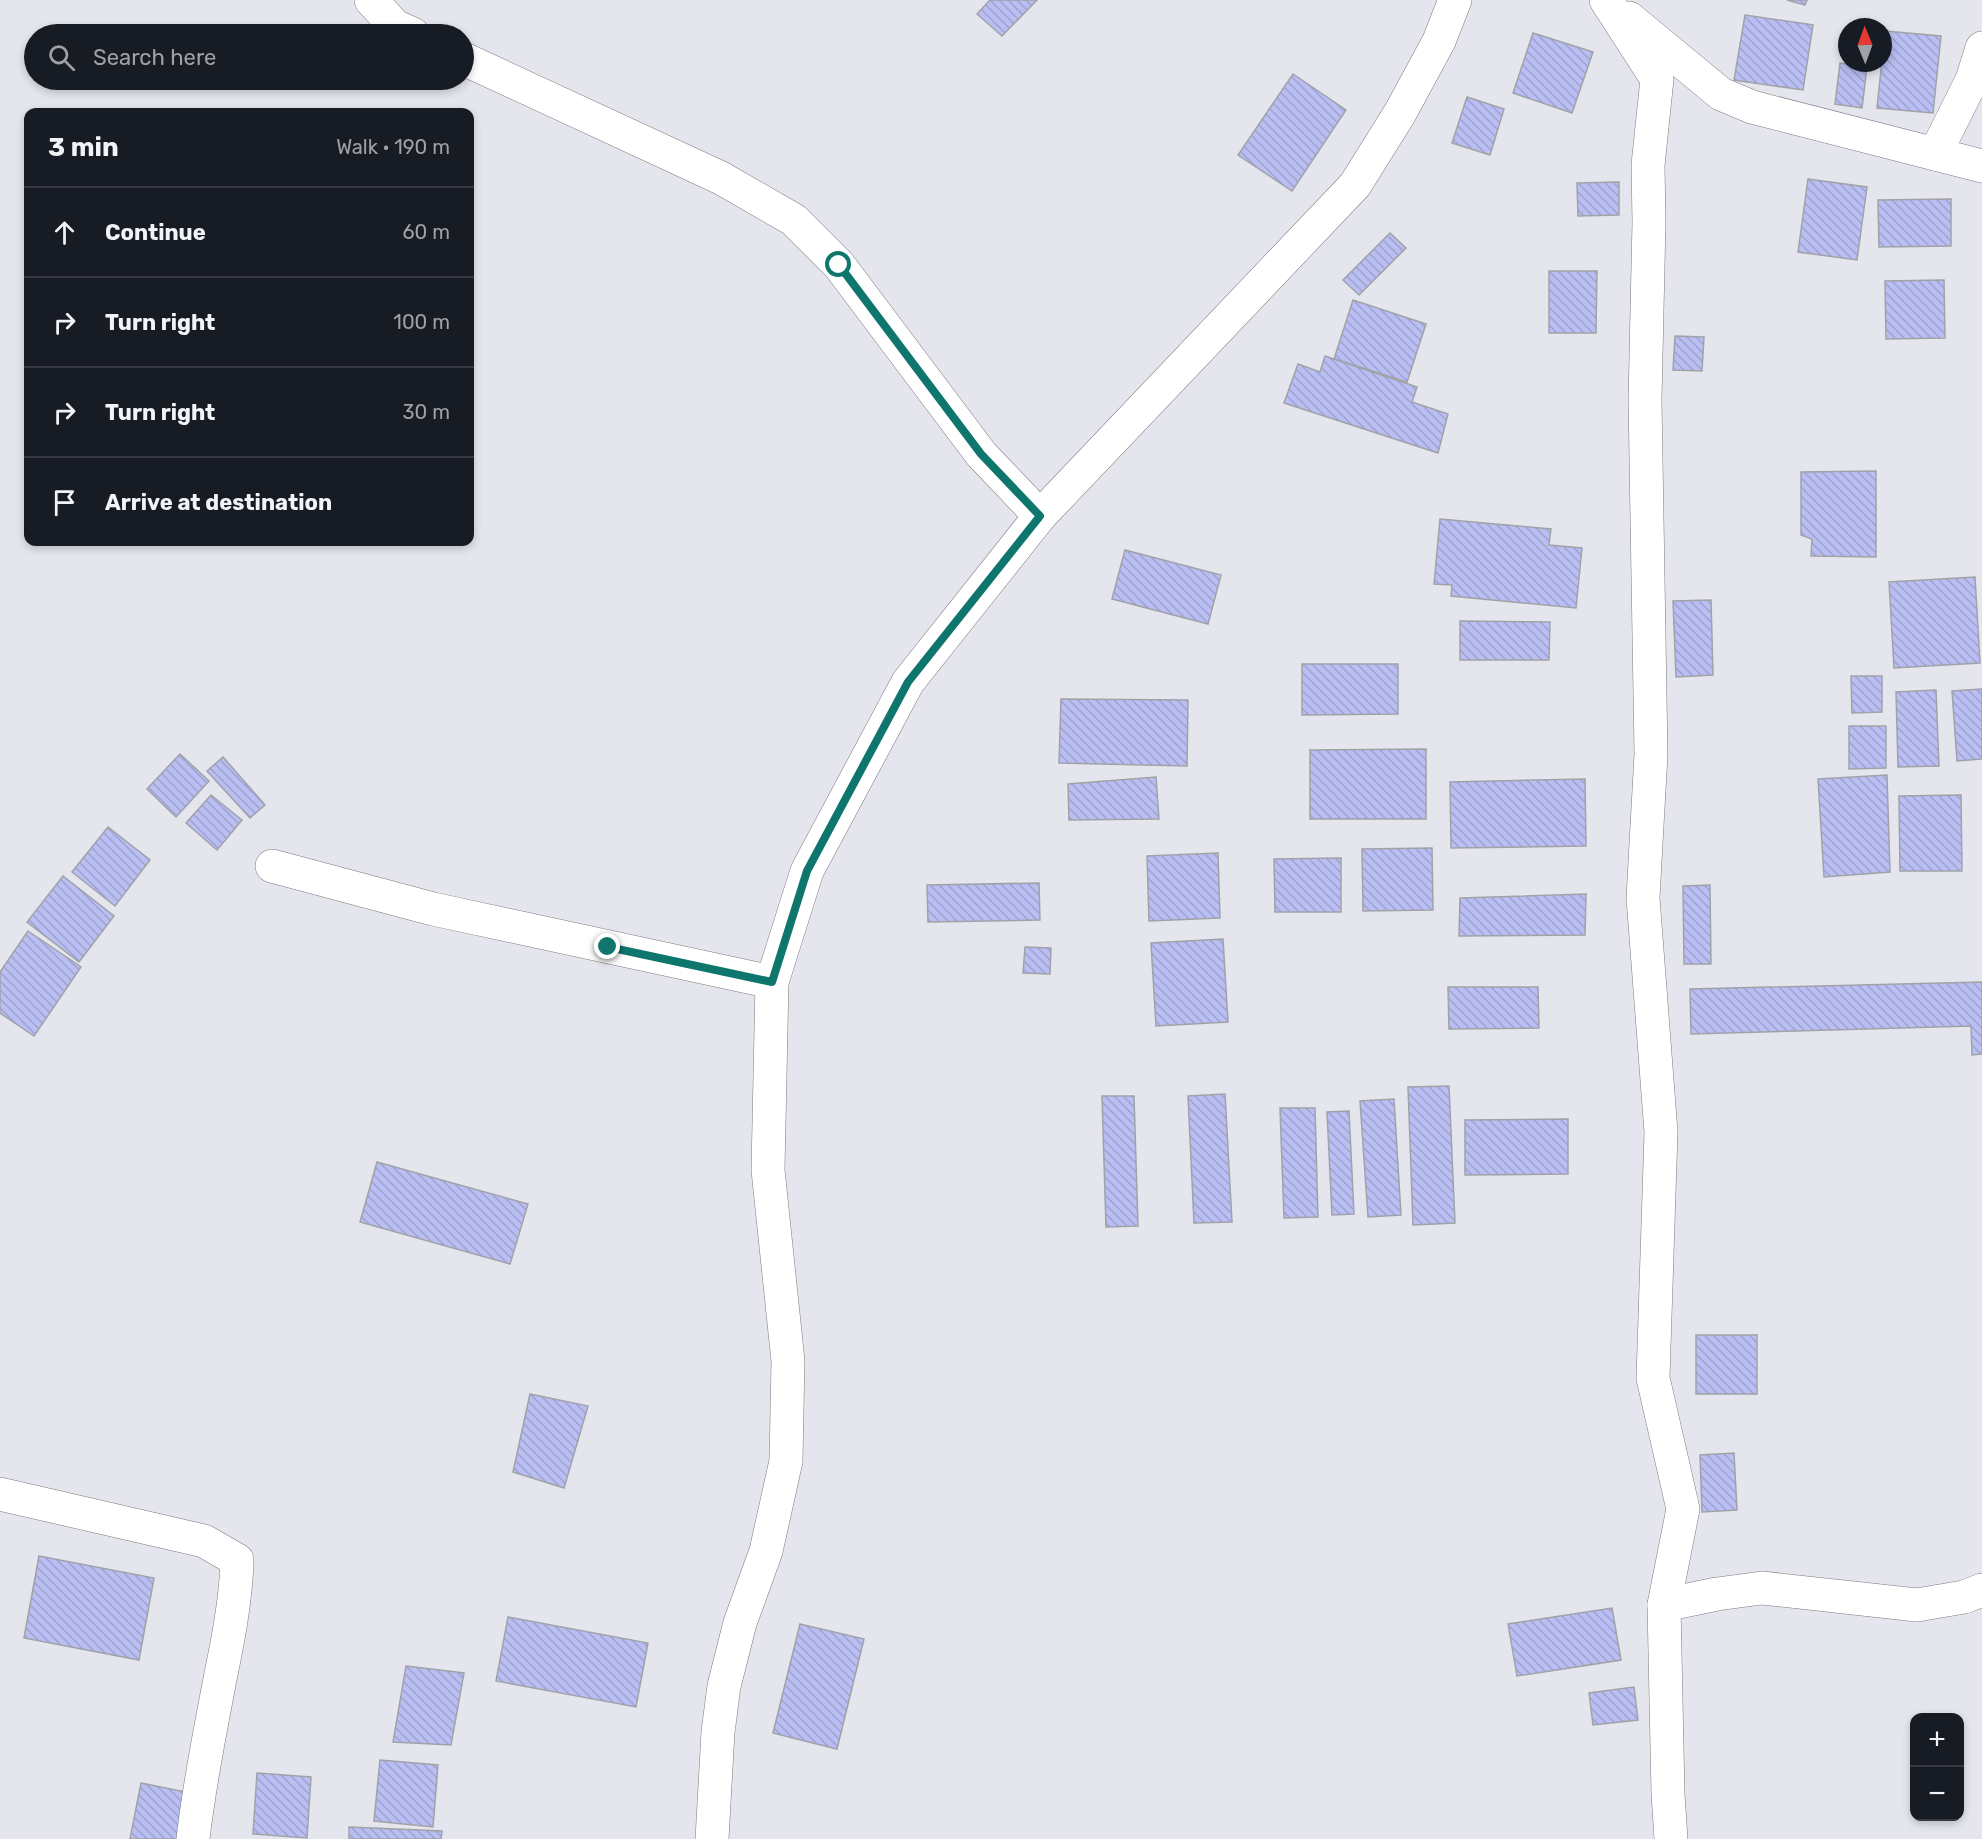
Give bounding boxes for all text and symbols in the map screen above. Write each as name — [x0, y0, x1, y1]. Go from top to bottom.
north arrow — [1838, 18, 1892, 72]
search box — [24, 24, 474, 90]
icon: search — [45, 41, 78, 74]
text: Search here — [93, 44, 216, 71]
text: 3 min — [48, 132, 119, 163]
text: Walk · 190 m — [336, 135, 450, 159]
icon: ahead — [48, 216, 81, 249]
text: Continue — [105, 219, 206, 246]
text: 60 m — [403, 220, 450, 244]
route start — [825, 251, 851, 277]
icon: right — [48, 306, 81, 339]
text: Turn right — [105, 309, 215, 336]
text: 100 m — [393, 310, 450, 334]
icon: right — [48, 396, 81, 429]
text: Turn right — [105, 399, 215, 426]
text: 30 m — [403, 400, 450, 424]
icon: arrive — [48, 486, 81, 519]
text: Arrive at destination — [105, 489, 332, 516]
route end — [594, 933, 620, 959]
map controls — [1910, 1713, 1964, 1821]
button: + — [1910, 1713, 1964, 1767]
button: − — [1910, 1767, 1964, 1821]

